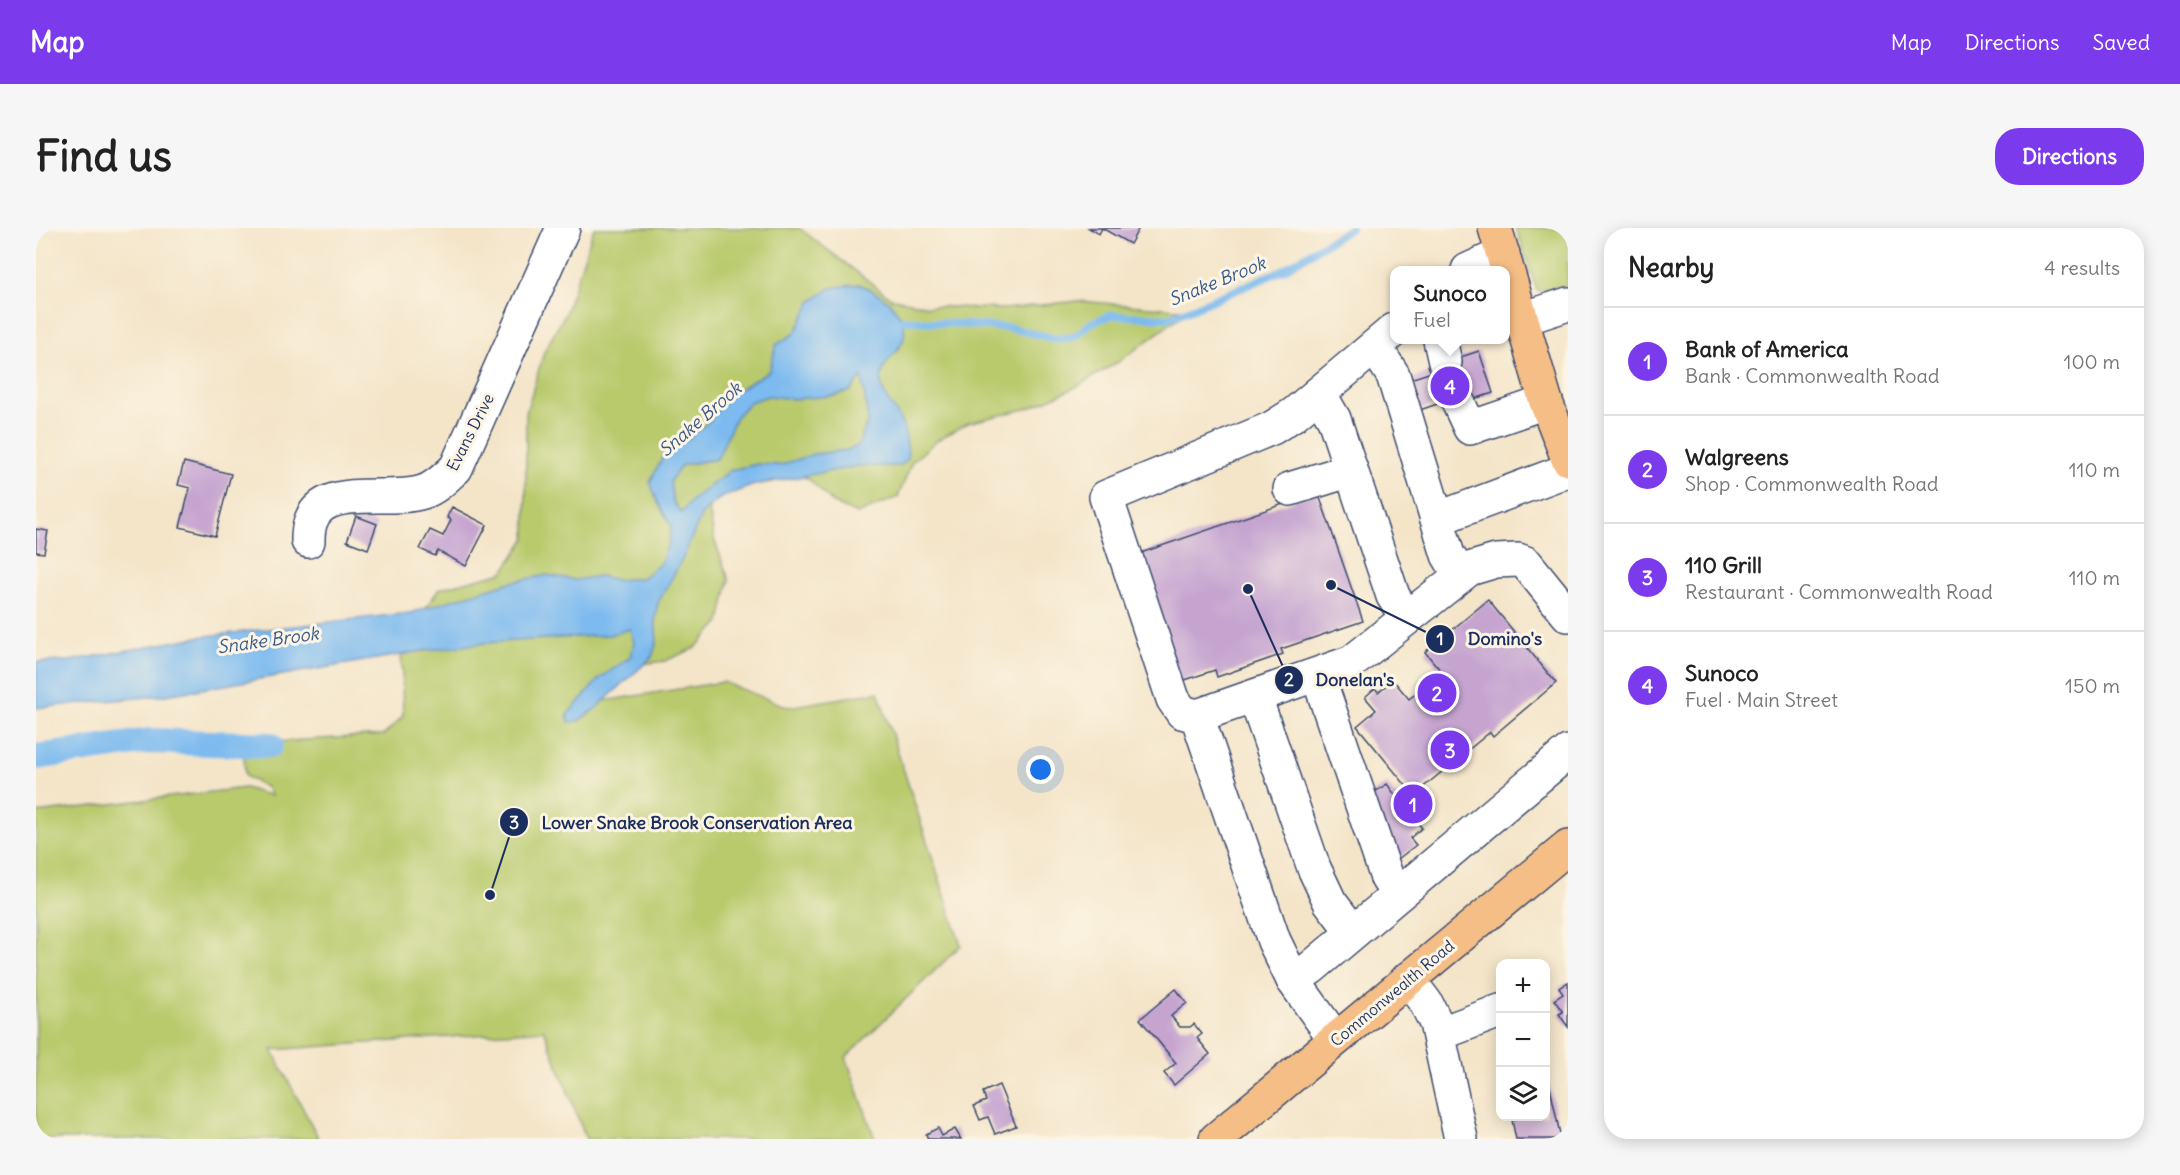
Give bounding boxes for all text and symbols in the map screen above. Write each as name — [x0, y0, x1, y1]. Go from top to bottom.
text: Map — [30, 24, 84, 60]
text: Map — [1891, 29, 1932, 56]
text: Directions — [1965, 29, 2059, 56]
text: Saved — [2092, 29, 2150, 56]
button: Directions — [1995, 128, 2144, 185]
text: Find us — [36, 130, 172, 182]
water label: Snake Brook — [1165, 251, 1270, 311]
text: Nearby — [1628, 251, 1714, 284]
text: 4 results — [2044, 255, 2120, 280]
popup — [1390, 266, 1510, 344]
text: Sunoco — [1413, 279, 1487, 307]
text: Fuel — [1413, 307, 1451, 332]
text: Bank of America — [1685, 335, 1849, 363]
text: 1 — [1644, 349, 1651, 374]
text: 100 m — [2063, 349, 2120, 374]
text: Bank · Commonwealth Road — [1685, 363, 1940, 388]
pin: 4 — [1430, 364, 1470, 408]
water label: Snake Brook — [654, 376, 747, 461]
street label: Evans Drive — [442, 390, 498, 474]
text: Walgreens — [1685, 443, 1789, 471]
text: 2 — [1642, 457, 1653, 482]
text: 110 m — [2069, 457, 2120, 482]
text: Shop · Commonwealth Road — [1685, 471, 1939, 496]
text: 110 Grill — [1685, 551, 1762, 579]
text: 3 — [1642, 565, 1653, 590]
text: 110 m — [2069, 565, 2120, 590]
text: Restaurant · Commonwealth Road — [1685, 579, 1993, 604]
water label: Snake Brook — [216, 621, 322, 658]
callout: Domino's — [1425, 621, 1554, 657]
text: 1 — [1436, 627, 1444, 650]
text: Domino's — [1468, 627, 1542, 650]
text: Sunoco — [1685, 659, 1759, 687]
callout: Donelan's — [1274, 662, 1407, 698]
text: 2 — [1284, 668, 1294, 691]
text: Donelan's — [1315, 668, 1395, 691]
pin: 2 — [1418, 670, 1456, 716]
text: 4 — [1642, 673, 1653, 698]
text: 150 m — [2065, 673, 2120, 698]
text: Fuel · Main Street — [1685, 687, 1838, 712]
pin: 3 — [1430, 728, 1470, 772]
your location — [1026, 755, 1055, 784]
pin: 1 — [1394, 782, 1432, 826]
callout: Lower Snake Brook Conservation Area — [499, 804, 864, 840]
text: 3 — [509, 811, 519, 834]
text: Lower Snake Brook Conservation Area — [541, 811, 853, 834]
street label: Commonwealth Road — [1326, 935, 1458, 1051]
map controls — [1496, 959, 1550, 1121]
button: + — [1496, 959, 1550, 1013]
button: − — [1496, 1013, 1550, 1067]
button: layers — [1496, 1067, 1550, 1121]

